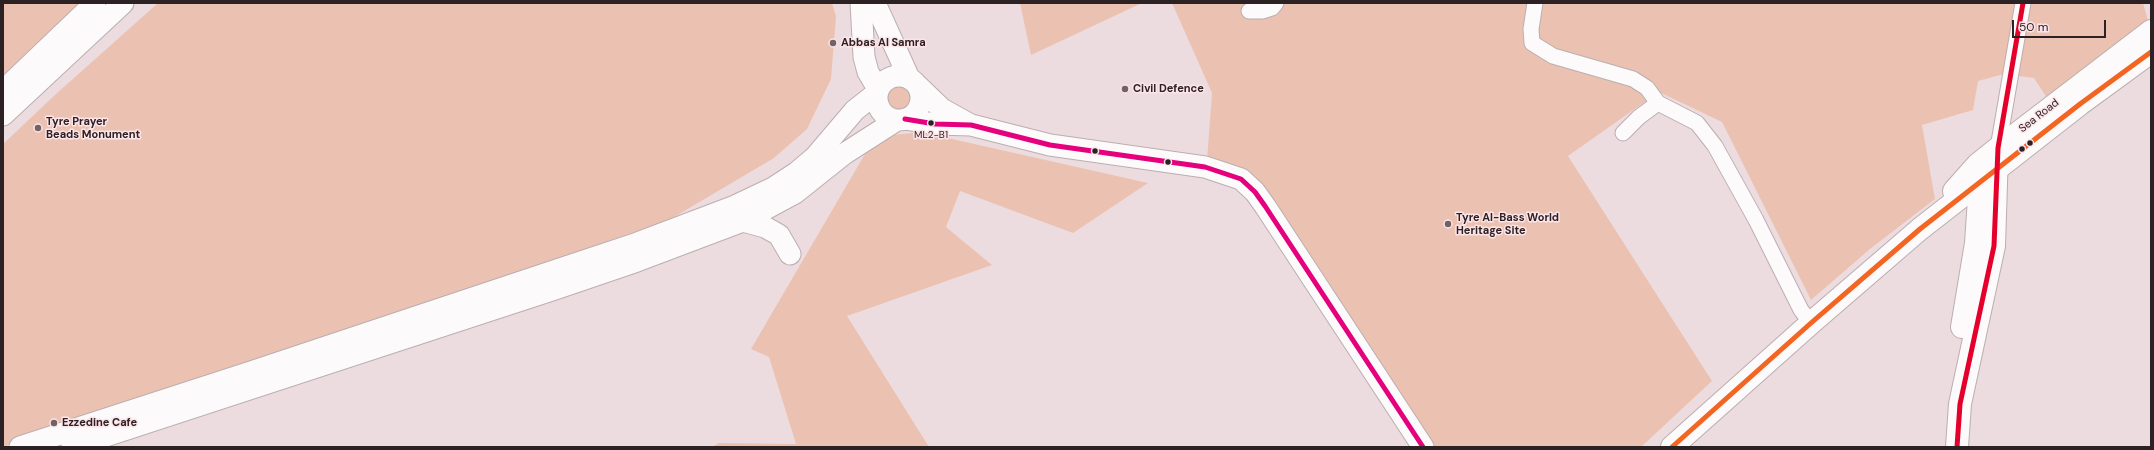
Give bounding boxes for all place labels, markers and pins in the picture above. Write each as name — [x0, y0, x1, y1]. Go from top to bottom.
place label: Abbas Al Samra — [841, 36, 926, 50]
marker: Abbas Al Samra — [828, 38, 838, 48]
place label: Civil Defence — [1133, 82, 1204, 96]
marker: Civil Defence — [1120, 84, 1130, 94]
place label: Tyre Prayer Beads Monument — [46, 115, 140, 141]
marker: ML2-B1 — [926, 118, 936, 128]
marker: Tyre Prayer Beads Monument — [33, 123, 43, 133]
place label: ML2-B1 — [914, 129, 948, 141]
unlabelled marker — [2025, 138, 2035, 148]
unlabelled marker — [2017, 144, 2027, 154]
unlabelled marker — [1090, 146, 1100, 156]
unlabelled marker — [1163, 157, 1173, 167]
place label: Tyre Al-Bass World Heritage Site — [1456, 211, 1559, 237]
marker: Tyre Al-Bass World Heritage Site — [1443, 219, 1453, 229]
place label: Ezzedine Cafe — [62, 416, 137, 430]
marker: Ezzedine Cafe — [49, 418, 59, 428]

